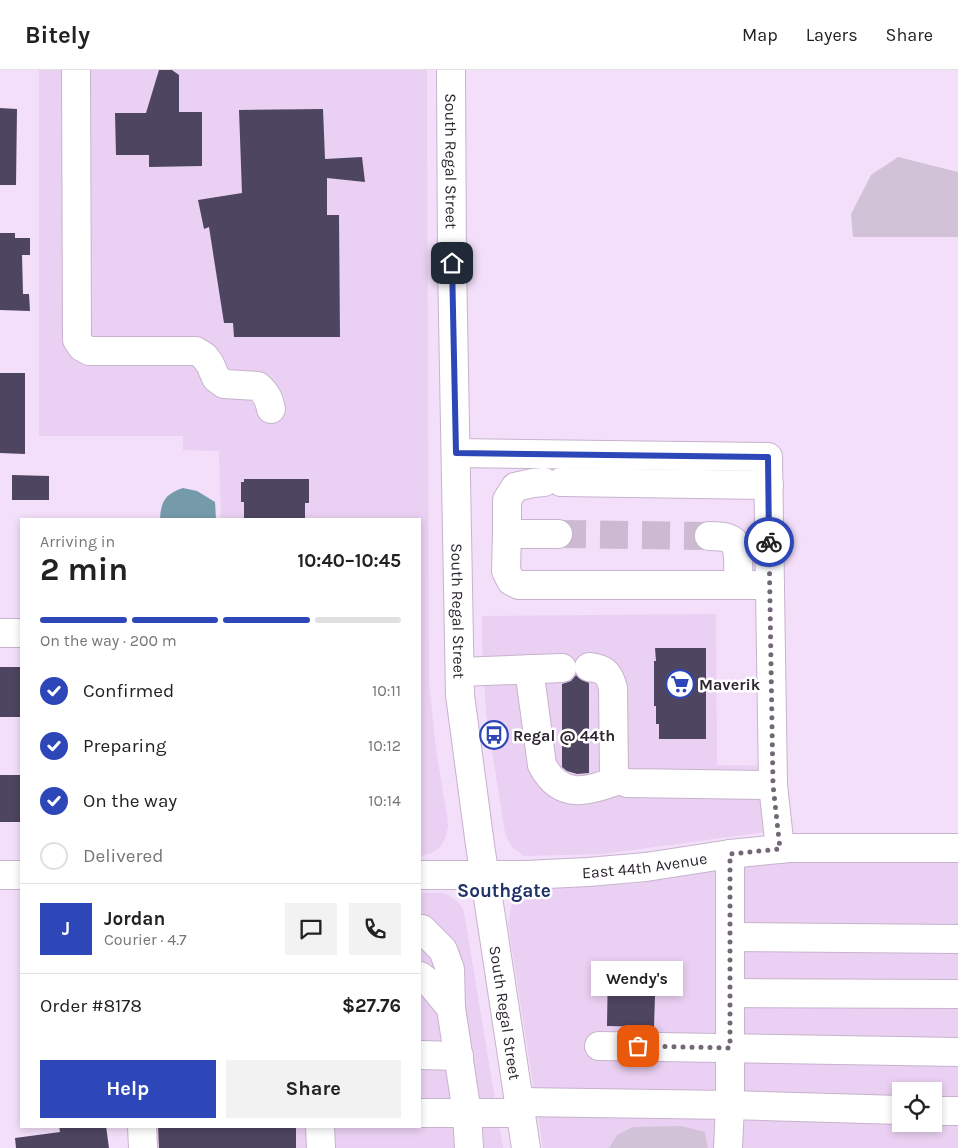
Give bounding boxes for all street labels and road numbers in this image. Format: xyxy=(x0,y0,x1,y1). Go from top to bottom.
street label: South Regal Street xyxy=(442,93,461,229)
street label: South Regal Street xyxy=(448,543,469,679)
street label: East 44th Avenue xyxy=(581,848,709,882)
street label: South Regal Street xyxy=(486,944,525,1081)

